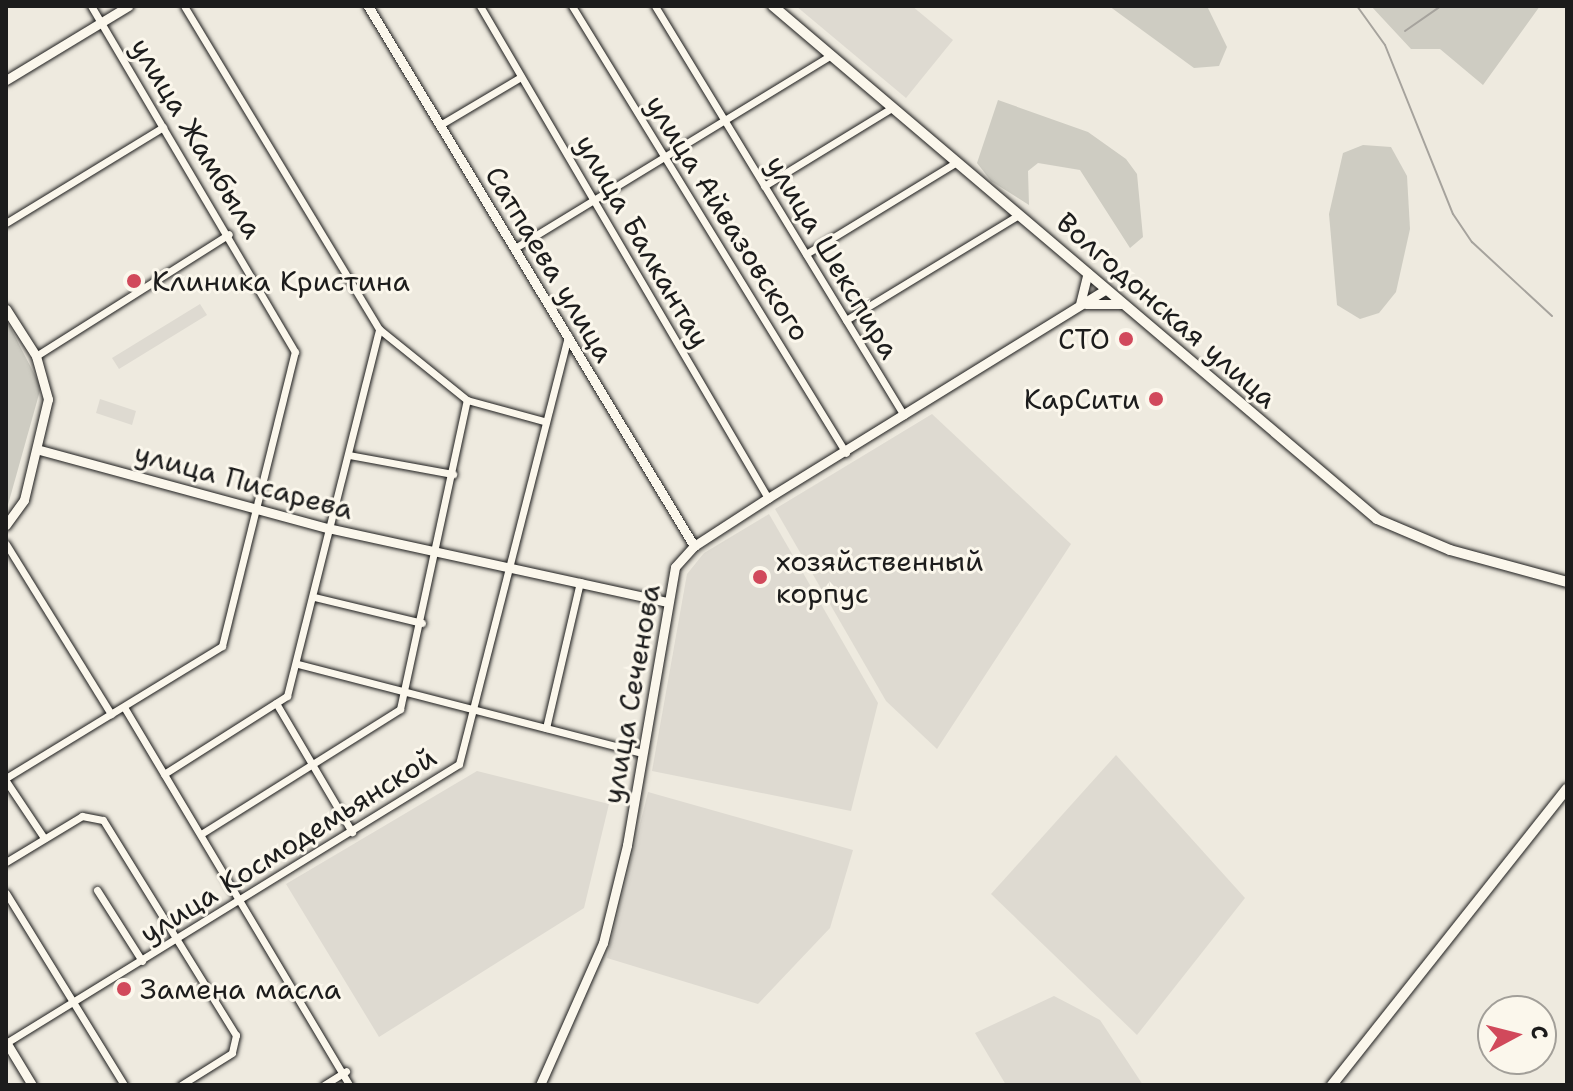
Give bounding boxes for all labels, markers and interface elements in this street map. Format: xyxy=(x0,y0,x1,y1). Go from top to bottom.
street label: улица Жамбыла xyxy=(124,32,270,244)
street label: улица Айвазовского xyxy=(639,89,817,347)
street label: улица Балкантау xyxy=(568,129,718,353)
street label: улица Шекспира xyxy=(759,149,907,365)
street label: Сатпаева улица xyxy=(478,160,622,368)
street label: Волгодонская улица xyxy=(1050,205,1284,415)
place label: Клиника Кристина xyxy=(152,264,410,298)
marker: Клиника Кристина xyxy=(123,270,145,292)
place label: СТО xyxy=(1058,322,1110,356)
marker: СТО xyxy=(1117,330,1135,348)
place label: КарСити xyxy=(1024,382,1140,416)
marker: КарСити xyxy=(1147,390,1165,408)
street label: улица Писарева xyxy=(131,436,357,526)
place label: хозяйственный корпус xyxy=(776,544,984,610)
marker: хозяйственный корпус xyxy=(751,568,769,586)
street label: улица Сеченова xyxy=(595,582,667,806)
street label: улица Космодемьянской xyxy=(134,740,442,950)
place label: Замена масла xyxy=(140,972,341,1006)
marker: Замена масла xyxy=(115,980,133,998)
north arrow xyxy=(1477,995,1557,1075)
text: С xyxy=(1524,1024,1555,1041)

